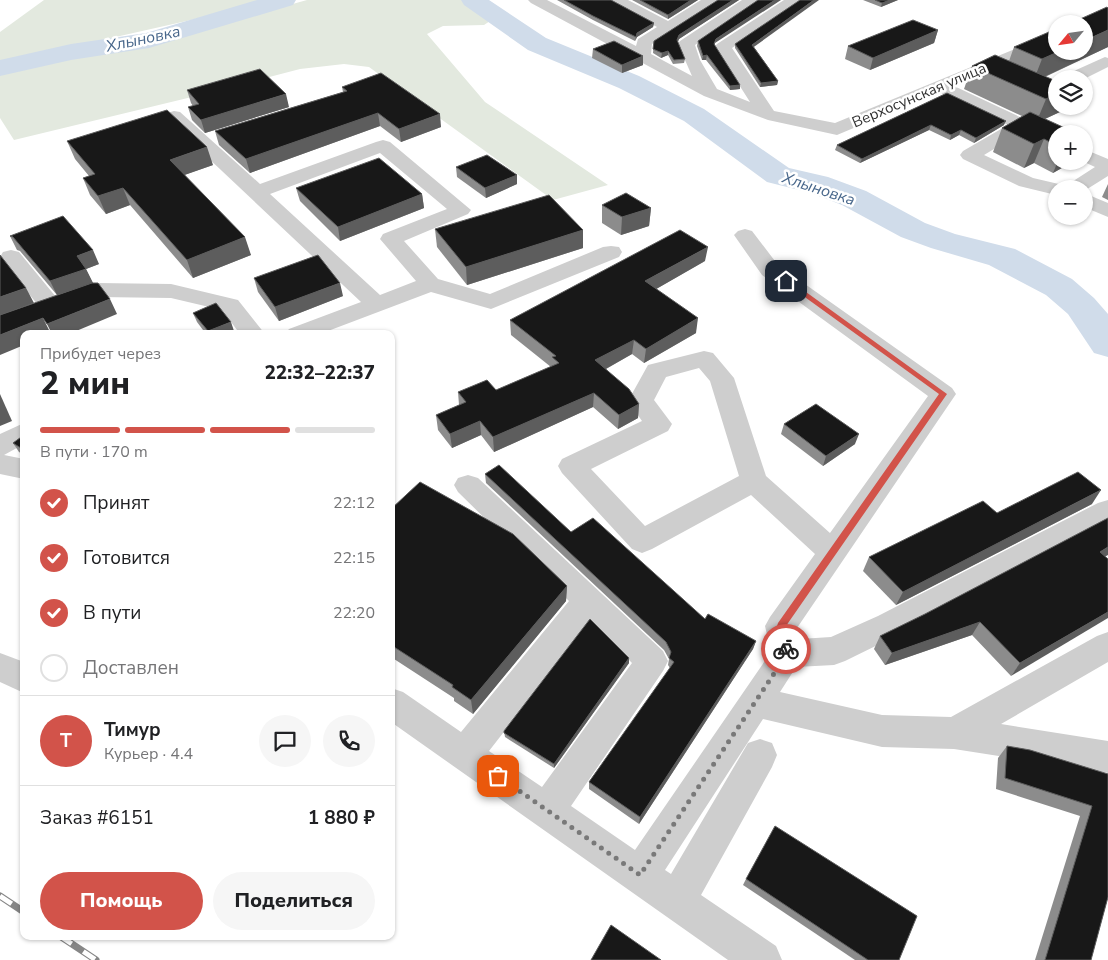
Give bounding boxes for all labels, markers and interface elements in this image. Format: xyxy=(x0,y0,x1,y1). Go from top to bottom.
north arrow xyxy=(1048,15,1092,60)
map controls xyxy=(1048,15,1093,225)
water label: Хлыновка xyxy=(103,20,182,58)
street label: Верхосунская улица xyxy=(849,58,989,132)
button: layers xyxy=(1048,70,1093,115)
button: + xyxy=(1048,125,1093,170)
water label: Хлыновка xyxy=(778,167,858,211)
button: − xyxy=(1048,180,1093,225)
pin xyxy=(765,260,807,302)
icon: home xyxy=(772,267,800,295)
text: Прибудет через xyxy=(40,343,161,365)
text: 22:32–22:37 xyxy=(264,360,375,386)
text: 2 мин xyxy=(40,362,130,405)
text: В пути · 170 m xyxy=(40,441,148,463)
icon: check xyxy=(40,489,68,517)
text: Принят xyxy=(83,490,150,516)
text: 22:12 xyxy=(333,492,375,514)
icon: check xyxy=(40,544,68,572)
text: Готовится xyxy=(83,545,170,571)
text: 22:15 xyxy=(333,547,375,569)
icon: check xyxy=(40,599,68,627)
text: В пути xyxy=(83,600,141,626)
text: 22:20 xyxy=(333,602,375,624)
courier xyxy=(761,624,811,674)
icon: bike xyxy=(772,635,800,663)
text: Доставлен xyxy=(83,655,179,681)
button: chat xyxy=(259,715,311,767)
button: phone xyxy=(323,715,375,767)
text: Тимур xyxy=(104,717,161,743)
text: Т xyxy=(60,728,72,754)
text: Курьер · 4.4 xyxy=(104,743,193,765)
pin xyxy=(477,755,519,797)
icon: bag xyxy=(484,762,512,790)
text: Заказ #6151 xyxy=(40,805,154,831)
text: 1 880 ₽ xyxy=(308,805,375,831)
button: Помощь xyxy=(40,872,203,930)
button: Поделиться xyxy=(213,872,375,930)

